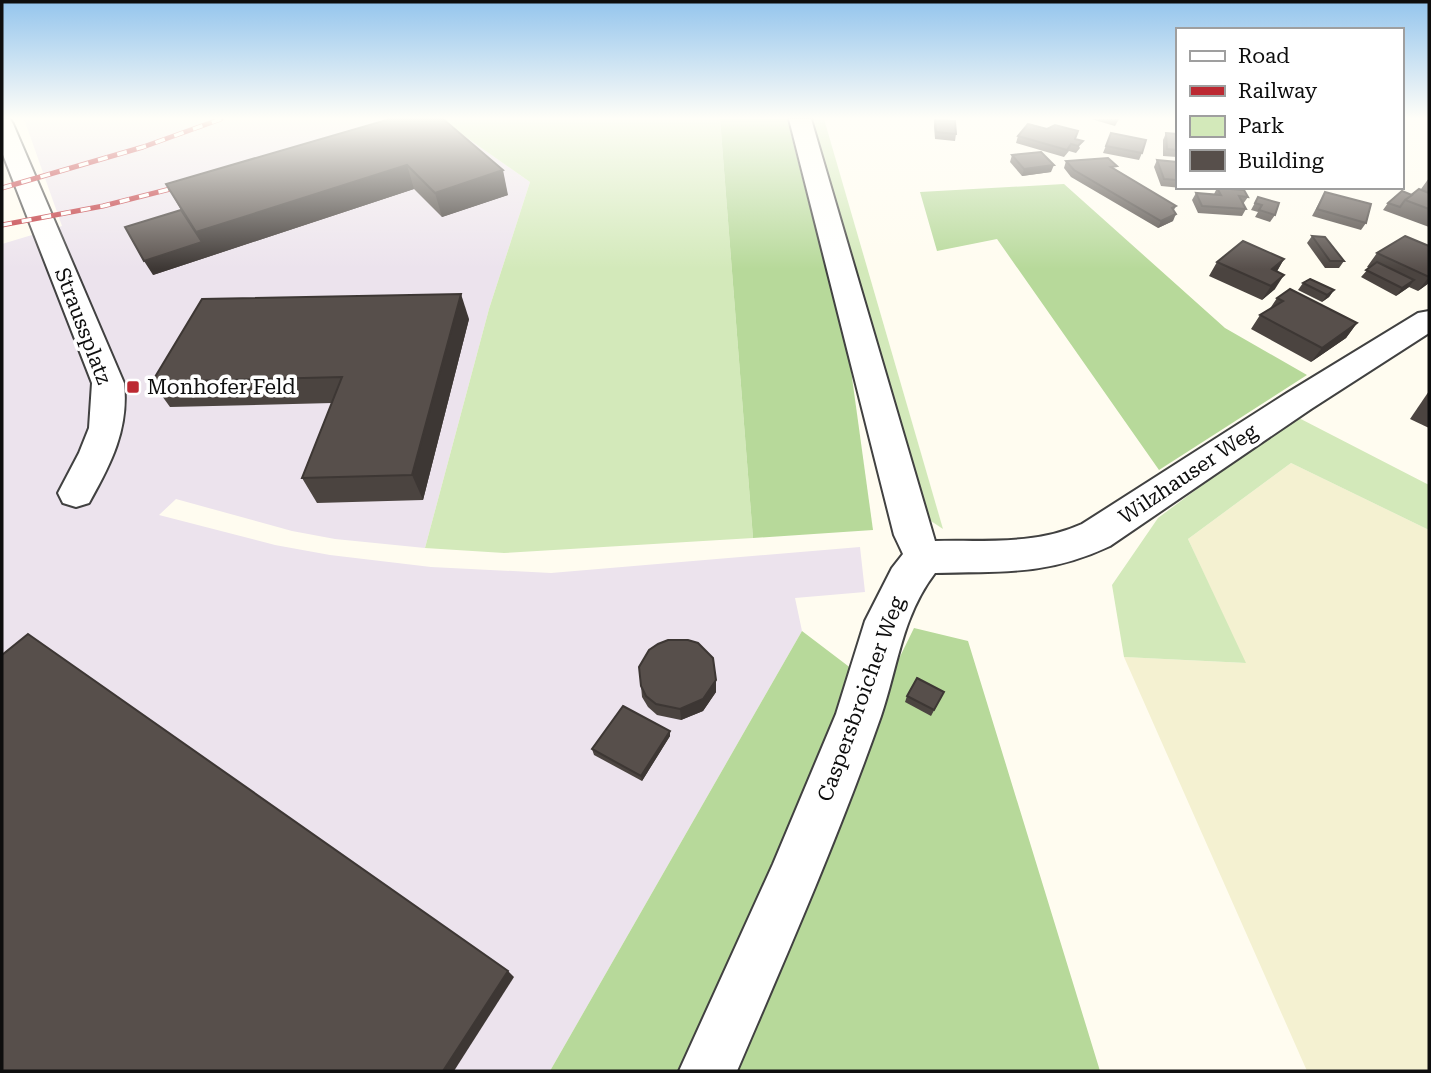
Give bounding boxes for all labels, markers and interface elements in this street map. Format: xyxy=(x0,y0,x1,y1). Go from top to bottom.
legend xyxy=(1176,28,1403,189)
text: Road xyxy=(1238,44,1290,68)
text: Railway xyxy=(1238,79,1318,103)
text: Park xyxy=(1238,114,1284,138)
text: Building xyxy=(1238,149,1324,173)
street label: Straussplatz xyxy=(50,264,116,388)
place label: Monhofer Feld xyxy=(147,375,296,399)
marker: Monhofer Feld xyxy=(125,379,141,395)
street label: Wilzhauser Weg xyxy=(1114,419,1262,529)
street label: Caspersbroicher Weg xyxy=(813,593,909,805)

